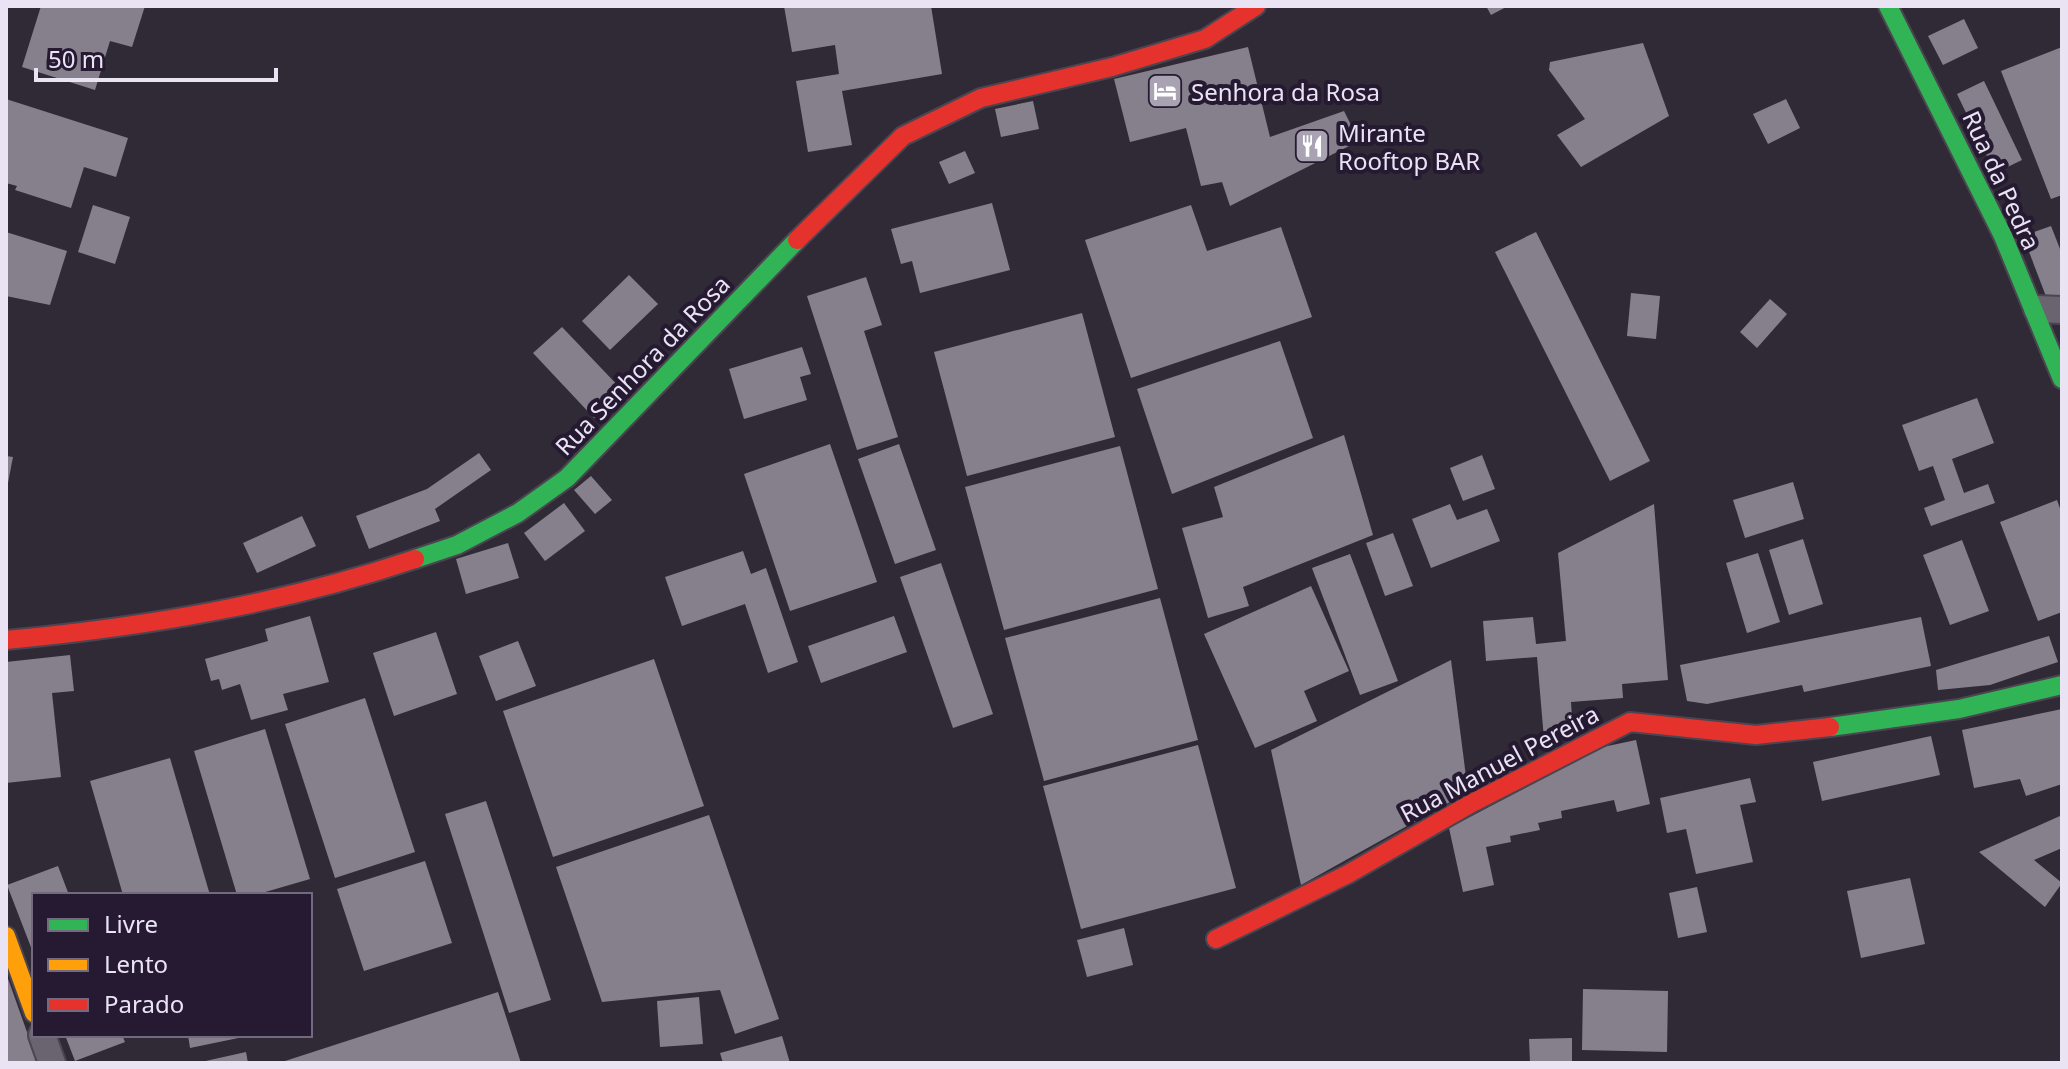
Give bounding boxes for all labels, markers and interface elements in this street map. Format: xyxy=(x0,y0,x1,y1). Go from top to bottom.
scale bar xyxy=(36,32,276,82)
text: 50 m xyxy=(48,42,104,75)
hotel icon: Senhora da Rosa xyxy=(1146,72,1184,110)
place label: Senhora da Rosa xyxy=(1191,75,1380,108)
street label: Rua da Pedra xyxy=(1955,105,2049,255)
place label: Mirante Rooftop BAR xyxy=(1338,116,1480,177)
restaurant icon: Mirante Rooftop BAR xyxy=(1293,127,1331,165)
street label: Rua Senhora da Rosa xyxy=(547,268,737,462)
street label: Rua Manuel Pereira xyxy=(1394,697,1604,829)
legend xyxy=(32,893,312,1037)
text: Livre xyxy=(104,907,158,940)
text: Lento xyxy=(104,947,168,980)
text: Parado xyxy=(104,987,184,1020)

